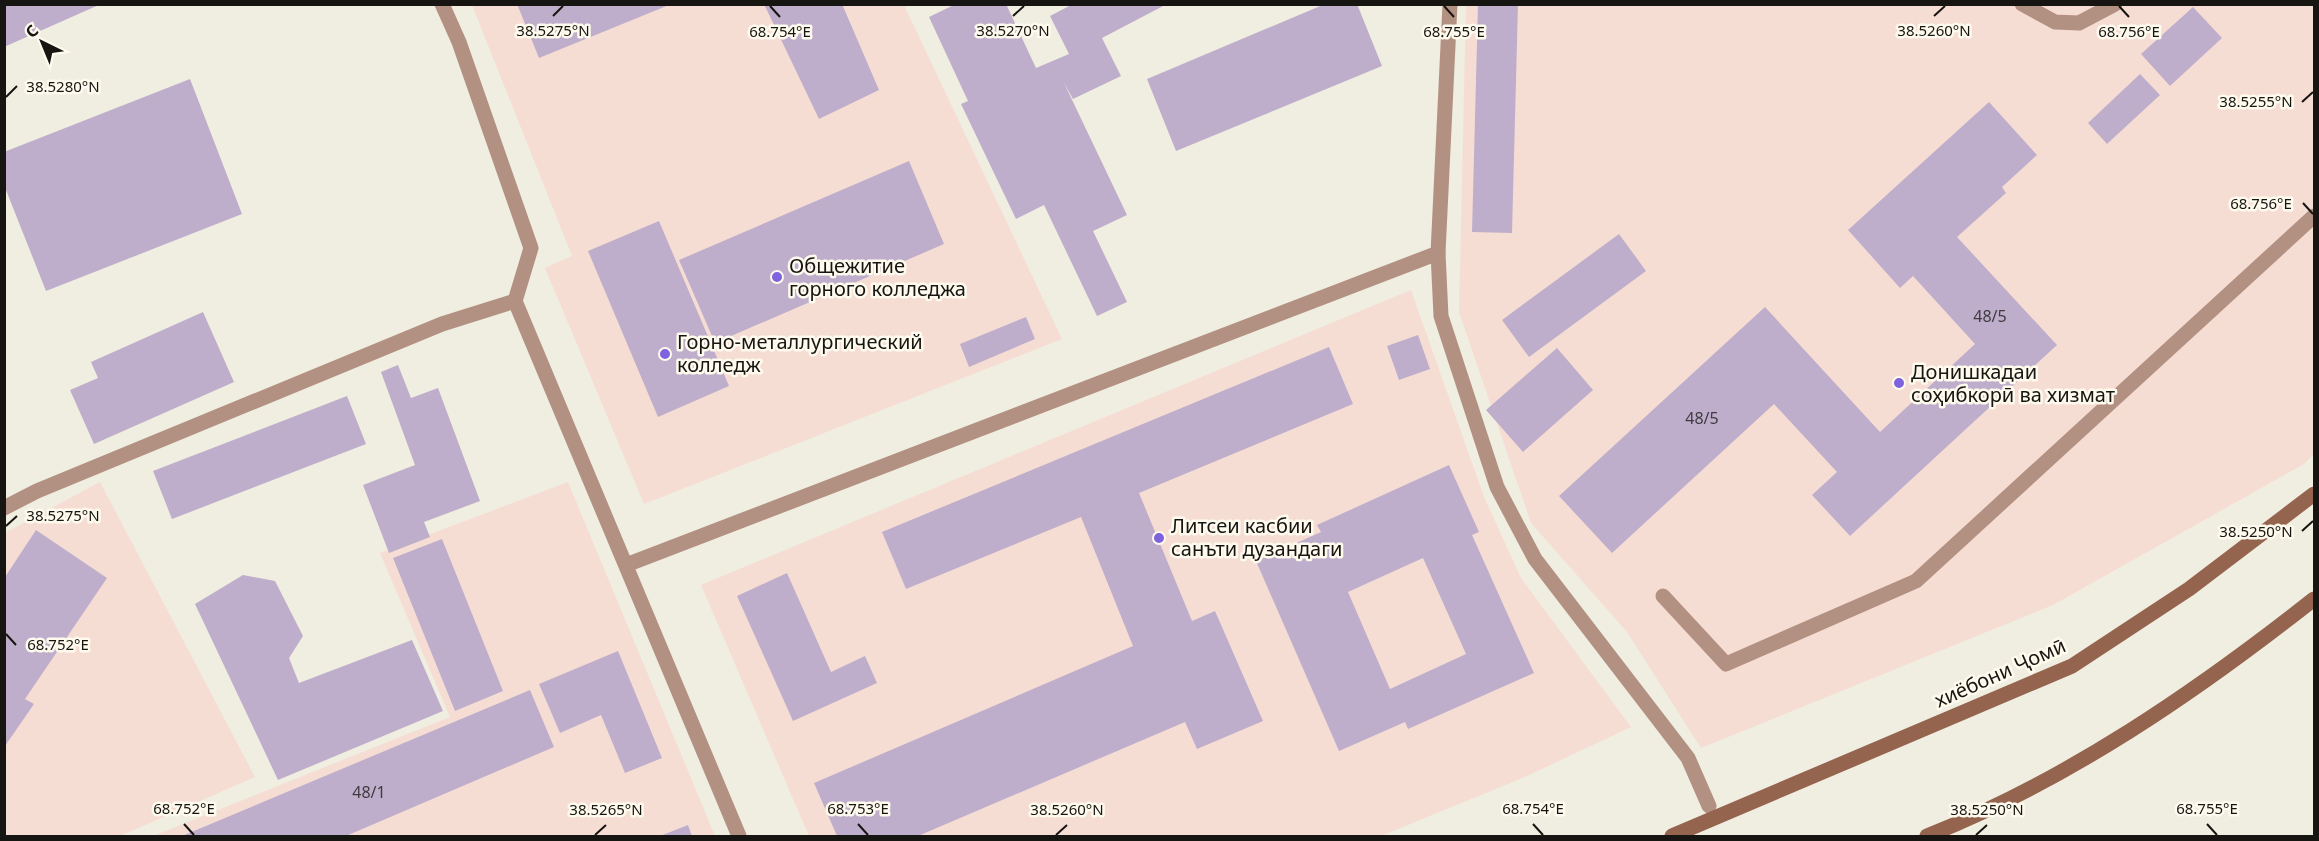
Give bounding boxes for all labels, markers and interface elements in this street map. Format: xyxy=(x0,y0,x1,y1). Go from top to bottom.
north arrow xyxy=(12,12,72,72)
text: С xyxy=(20,19,43,43)
text: 38.5275°N xyxy=(516,20,590,40)
text: 38.5270°N xyxy=(976,20,1050,40)
text: 38.5260°N xyxy=(1897,20,1971,40)
text: 68.754°E xyxy=(749,21,811,41)
text: 68.755°E xyxy=(1423,21,1485,41)
text: 68.756°E xyxy=(2098,21,2160,41)
text: 38.5280°N xyxy=(26,76,100,96)
text: 38.5255°N xyxy=(2219,91,2293,111)
text: 68.756°E xyxy=(2230,193,2292,213)
place label: Общежитие горного колледжа xyxy=(789,252,966,302)
marker: Общежитие горного колледжа xyxy=(770,270,784,284)
house number: 48/5 xyxy=(1973,305,2007,327)
place label: Горно-металлургический колледж xyxy=(677,328,923,378)
marker: Горно-металлургический колледж xyxy=(658,347,672,361)
place label: Донишкадаи соҳибкорӣ ва хизмат xyxy=(1911,358,2115,408)
marker: Донишкадаи соҳибкорӣ ва хизмат xyxy=(1892,376,1906,390)
house number: 48/5 xyxy=(1685,407,1719,429)
text: 38.5275°N xyxy=(26,505,100,525)
place label: Литсеи касбии санъти дузандаги xyxy=(1171,512,1342,562)
text: 38.5250°N xyxy=(2219,521,2293,541)
marker: Литсеи касбии санъти дузандаги xyxy=(1152,531,1166,545)
street label: хиёбони Ҷомӣ xyxy=(1930,632,2070,714)
text: 68.752°E xyxy=(27,634,89,654)
house number: 48/1 xyxy=(352,781,386,803)
text: 68.752°E xyxy=(153,798,215,818)
text: 68.753°E xyxy=(827,798,889,818)
text: 68.754°E xyxy=(1502,798,1564,818)
text: 68.755°E xyxy=(2176,798,2238,818)
text: 38.5265°N xyxy=(569,799,643,819)
text: 38.5260°N xyxy=(1030,799,1104,819)
text: 38.5250°N xyxy=(1950,799,2024,819)

